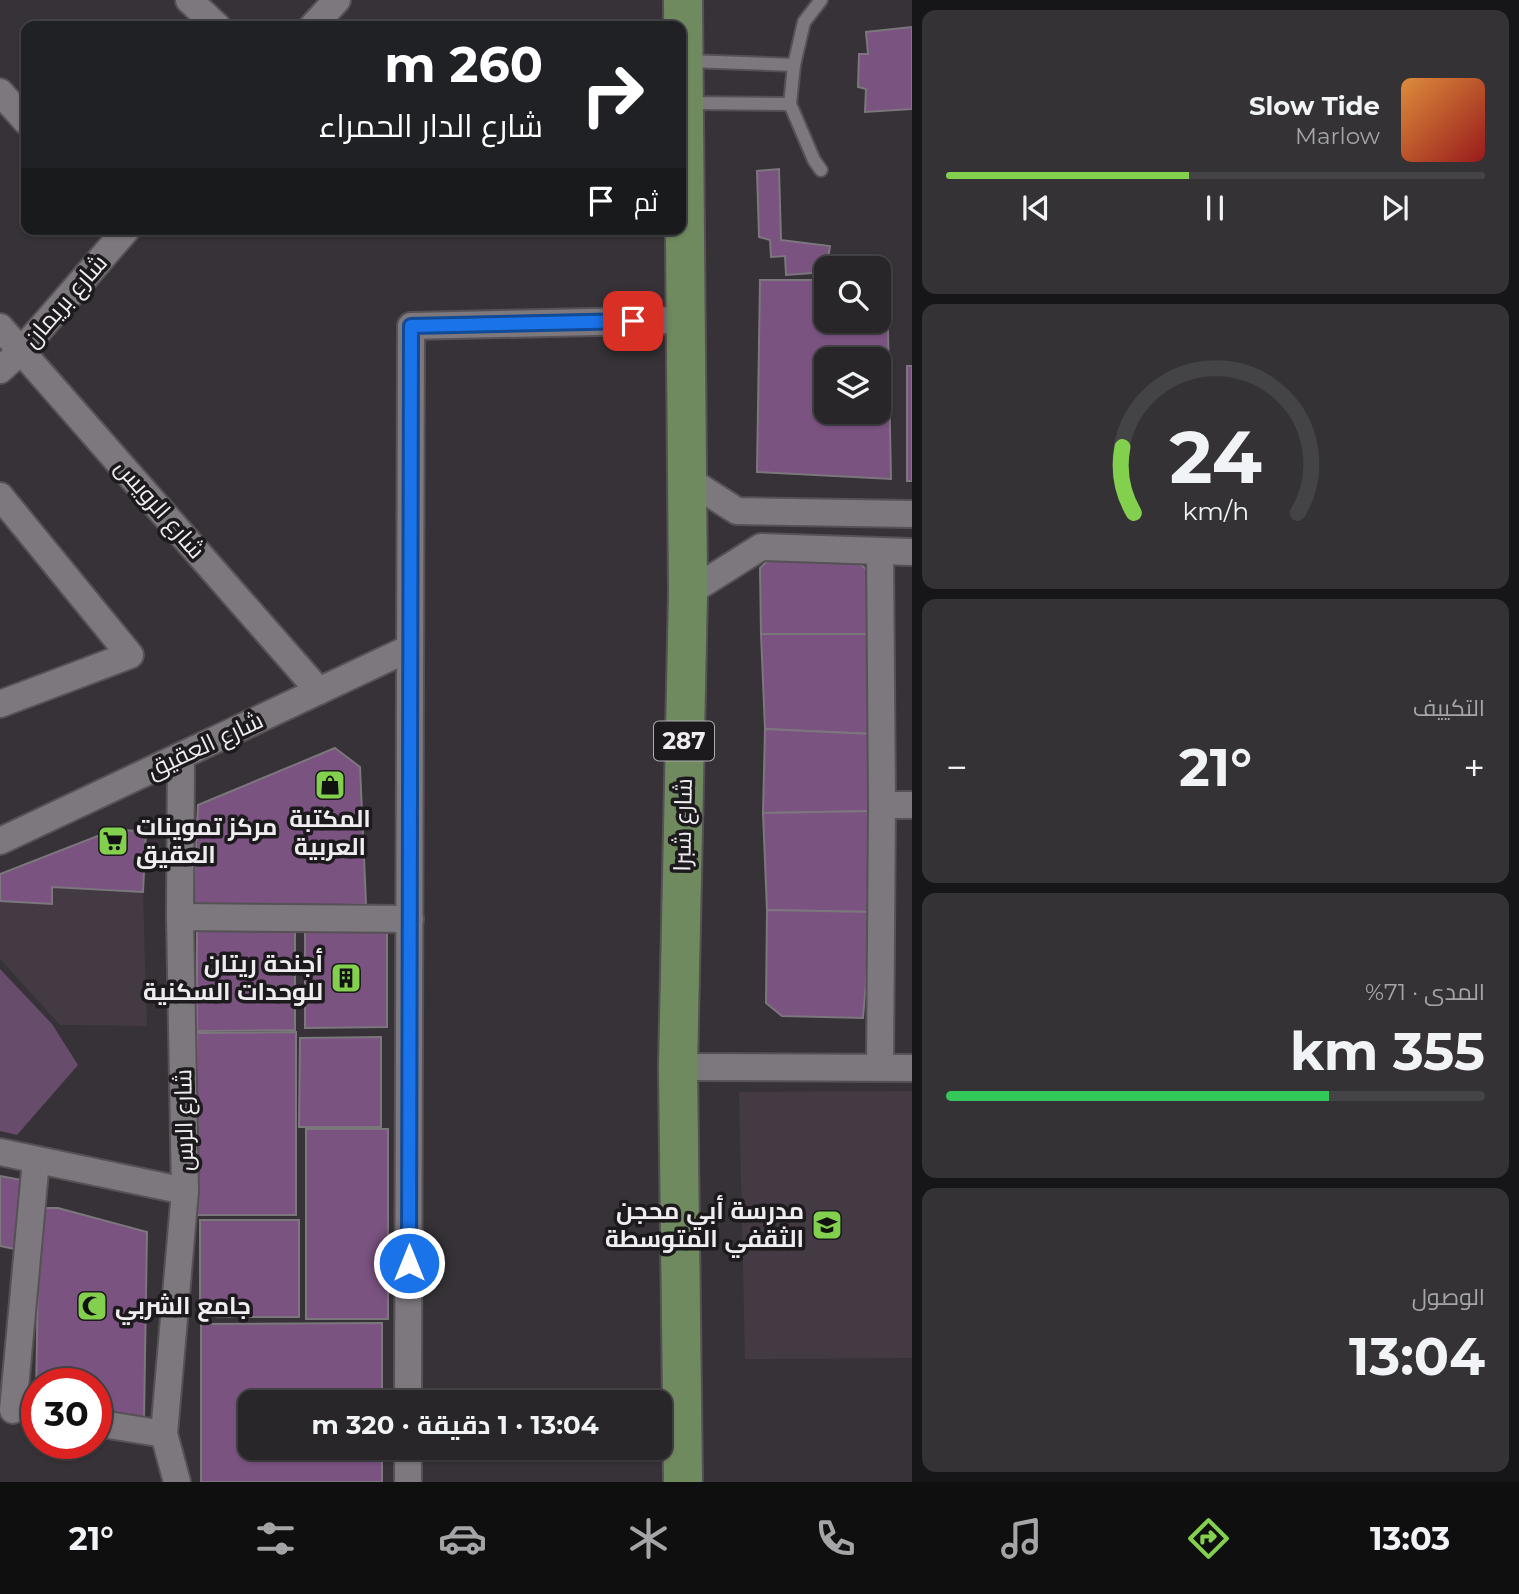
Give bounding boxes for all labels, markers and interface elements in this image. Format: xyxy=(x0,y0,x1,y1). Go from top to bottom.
text: 260 m xyxy=(384,35,543,94)
icon: right xyxy=(567,49,658,140)
text: Slow Tide xyxy=(1249,90,1380,122)
text: شارع الدار الحمراء xyxy=(319,106,543,145)
text: Marlow xyxy=(1295,122,1380,150)
icon: arrive xyxy=(582,182,620,220)
text: ثم xyxy=(634,186,658,218)
icon: previous xyxy=(1017,189,1055,227)
icon: pause xyxy=(1196,189,1234,227)
icon: next xyxy=(1376,189,1414,227)
street label: شارع بريمان xyxy=(16,248,114,355)
map controls xyxy=(814,256,891,424)
button: search xyxy=(814,256,891,333)
pin xyxy=(603,291,663,351)
icon: arrive xyxy=(614,302,652,340)
button: layers xyxy=(814,347,891,424)
text: 24 xyxy=(1169,413,1262,501)
street label: شارع الرويس xyxy=(108,453,211,566)
text: km/h xyxy=(1182,495,1249,525)
text: التكييف xyxy=(1413,694,1485,722)
street label: شارع العقيق xyxy=(142,705,268,786)
road number: 287 xyxy=(654,722,714,761)
text: 21° xyxy=(1179,736,1252,799)
text: − xyxy=(946,744,968,791)
text: + xyxy=(1463,744,1485,791)
shop icon: المكتبة العربية xyxy=(313,768,347,802)
street label: شارع شبرا xyxy=(667,778,700,872)
place label: المكتبة العربية xyxy=(289,804,371,861)
place label: مركز تموينات العقيق xyxy=(136,812,277,869)
supermarket icon: مركز تموينات العقيق xyxy=(96,824,130,858)
place label: أجنحة ريتان للوحدات السكنية xyxy=(143,948,323,1006)
building icon: أجنحة ريتان للوحدات السكنية xyxy=(329,961,363,995)
text: المدى · 71% xyxy=(1365,978,1485,1006)
text: 355 km xyxy=(1290,1020,1485,1083)
street label: شارع الرس xyxy=(168,1069,201,1171)
place label: مدرسة أبي محجن الثقفي المتوسطة xyxy=(605,1195,804,1258)
school or university icon: مدرسة أبي محجن الثقفي المتوسطة xyxy=(810,1208,844,1242)
position arrow xyxy=(372,1226,446,1300)
text: الوصول xyxy=(1412,1283,1485,1311)
mosque icon: جامع الشربي xyxy=(75,1289,109,1323)
place label: جامع الشربي xyxy=(115,1291,251,1325)
text: 13:04 xyxy=(1349,1325,1485,1388)
speed limit sign: 30 xyxy=(21,1368,112,1459)
text: 13:04 · 1 دقيقة · 320 m xyxy=(311,1409,599,1441)
icon: filters xyxy=(251,1514,300,1563)
icon: car xyxy=(438,1514,487,1563)
icon: climate xyxy=(624,1514,673,1563)
icon: phone xyxy=(811,1514,860,1563)
icon: music xyxy=(997,1514,1046,1563)
icon: directions xyxy=(1184,1514,1233,1563)
text: 21° xyxy=(69,1519,114,1558)
text: 13:03 xyxy=(1370,1519,1450,1558)

